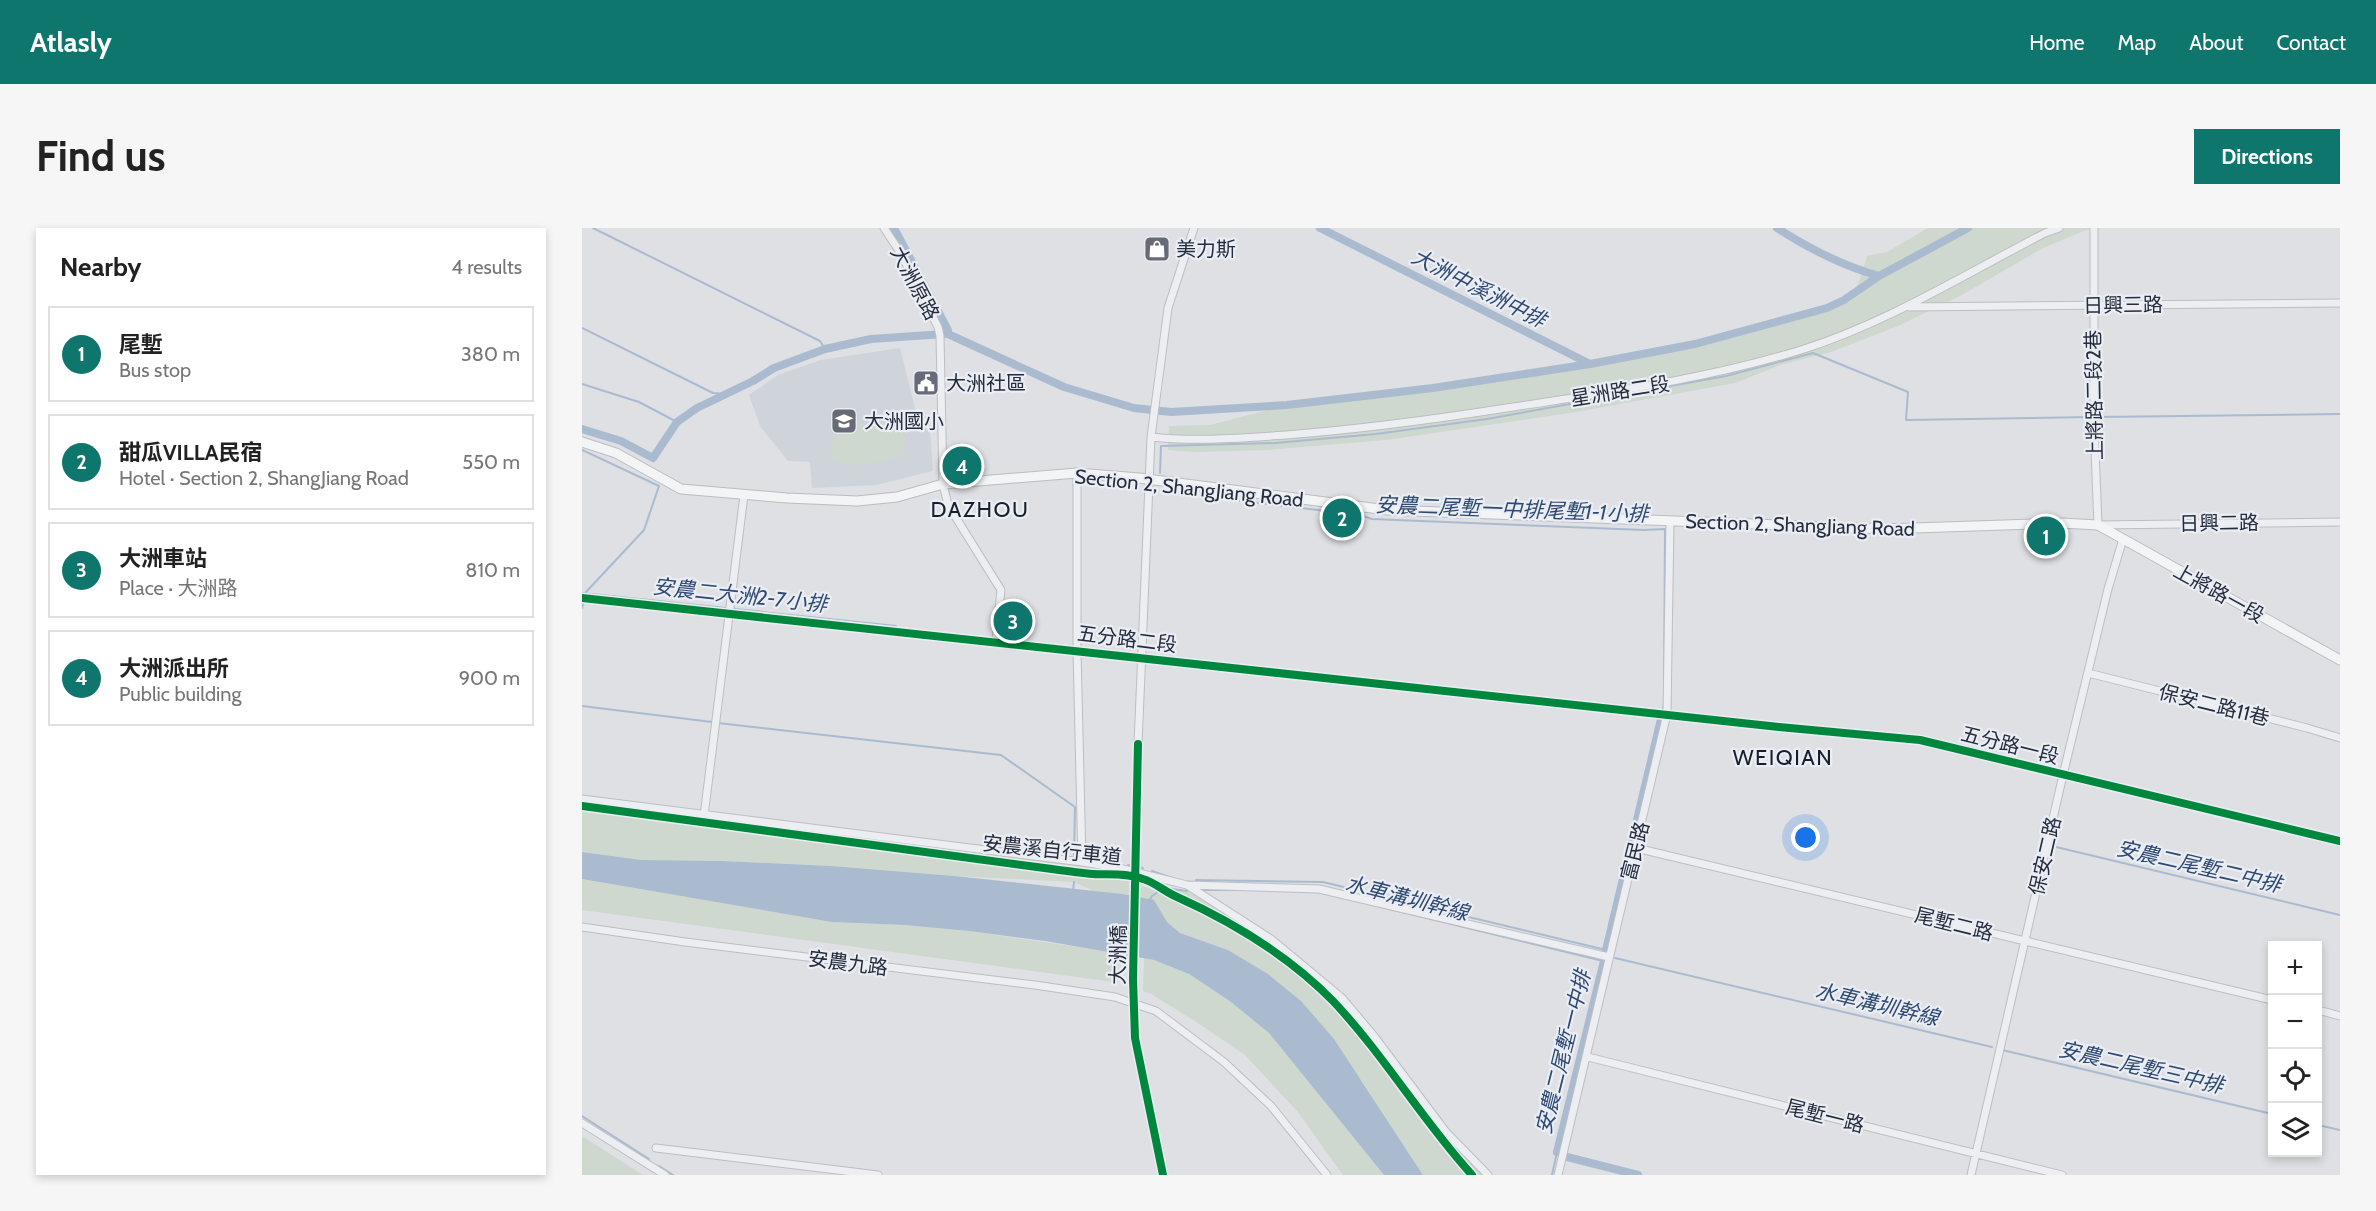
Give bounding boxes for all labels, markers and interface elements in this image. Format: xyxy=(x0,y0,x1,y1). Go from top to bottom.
text: Atlasly xyxy=(30,25,112,59)
text: Home xyxy=(2029,30,2085,55)
text: Map xyxy=(2118,30,2156,55)
text: About xyxy=(2189,30,2243,55)
text: Contact xyxy=(2276,30,2346,55)
button: Directions xyxy=(2194,129,2340,184)
text: Find us xyxy=(36,130,165,182)
shop icon: 美力斯 xyxy=(1142,234,1172,264)
place label: 美力斯 xyxy=(1176,237,1236,261)
street label: 大洲原路 xyxy=(886,242,944,324)
water label: 大洲中溪洲中排 xyxy=(1408,243,1553,334)
text: Nearby xyxy=(60,251,141,283)
text: 4 results xyxy=(451,255,522,279)
street label: 日興三路 xyxy=(2083,292,2163,318)
street label: 上將路二段2巷 xyxy=(2081,330,2107,460)
text: 尾塹 xyxy=(119,331,163,358)
text: 1 xyxy=(78,342,85,366)
text: 380 m xyxy=(461,342,520,366)
text: Bus stop xyxy=(119,358,191,382)
public building icon: 大洲社區 xyxy=(911,368,941,398)
place label: 大洲社區 xyxy=(946,371,1026,395)
street label: 星洲路二段 xyxy=(1569,371,1671,411)
school or university icon: 大洲國小 xyxy=(829,406,859,436)
place label: 大洲國小 xyxy=(864,409,944,433)
text: 甜瓜VILLA民宿 xyxy=(119,439,263,466)
pin: 4 xyxy=(942,444,982,488)
text: 2 xyxy=(76,450,87,474)
text: 550 m xyxy=(462,450,520,474)
street label: Section 2, ShangJiang Road xyxy=(1073,464,1305,512)
text: Hotel · Section 2, ShangJiang Road xyxy=(119,466,409,490)
water label: 安農二尾塹一中排尾塹1-1小排 xyxy=(1375,492,1652,526)
district label: DAZHOU xyxy=(931,496,1029,523)
pin: 2 xyxy=(1322,496,1362,540)
street label: Section 2, ShangJiang Road xyxy=(1685,509,1915,541)
street label: 日興二路 xyxy=(2179,510,2259,536)
pin: 1 xyxy=(2026,514,2066,558)
text: 大洲車站 xyxy=(119,545,207,572)
text: 3 xyxy=(76,558,87,582)
text: 810 m xyxy=(465,558,520,582)
street label: 上將路一段 xyxy=(2169,558,2269,628)
water label: 安農二大洲2-7小排 xyxy=(651,573,832,617)
text: Place · 大洲路 xyxy=(119,576,238,600)
pin: 3 xyxy=(994,598,1032,644)
street label: 五分路二段 xyxy=(1076,621,1178,657)
text: 大洲派出所 xyxy=(119,655,229,682)
text: 4 xyxy=(75,666,88,690)
text: 900 m xyxy=(459,666,520,690)
street label: 保安二路11巷 xyxy=(2156,680,2272,730)
text: Public building xyxy=(119,682,241,706)
street label: 五分路一段 xyxy=(1959,721,2061,769)
district label: WEIQIAN xyxy=(1733,744,1833,771)
street label: 保安二路 xyxy=(2024,814,2066,898)
street label: 富民路 xyxy=(1616,819,1654,883)
your location xyxy=(1791,823,1820,852)
street label: 安農溪自行車道 xyxy=(981,831,1123,869)
water label: 安農二尾塹二中排 xyxy=(2114,835,2287,898)
water label: 水車溝圳幹線 xyxy=(1343,871,1473,926)
street label: 尾塹二路 xyxy=(1912,903,1996,945)
street label: 大洲橋 xyxy=(1105,925,1131,985)
map controls xyxy=(2268,941,2322,1157)
button: + xyxy=(2268,941,2322,995)
street label: 安農九路 xyxy=(807,946,889,980)
water label: 安農二尾塹一中排 xyxy=(1531,965,1596,1137)
water label: 水車溝圳幹線 xyxy=(1813,978,1943,1031)
button: − xyxy=(2268,995,2322,1049)
water label: 安農二尾塹三中排 xyxy=(2056,1036,2229,1099)
button: locate xyxy=(2268,1049,2322,1103)
street label: 尾塹一路 xyxy=(1783,1095,1867,1137)
button: layers xyxy=(2268,1103,2322,1157)

